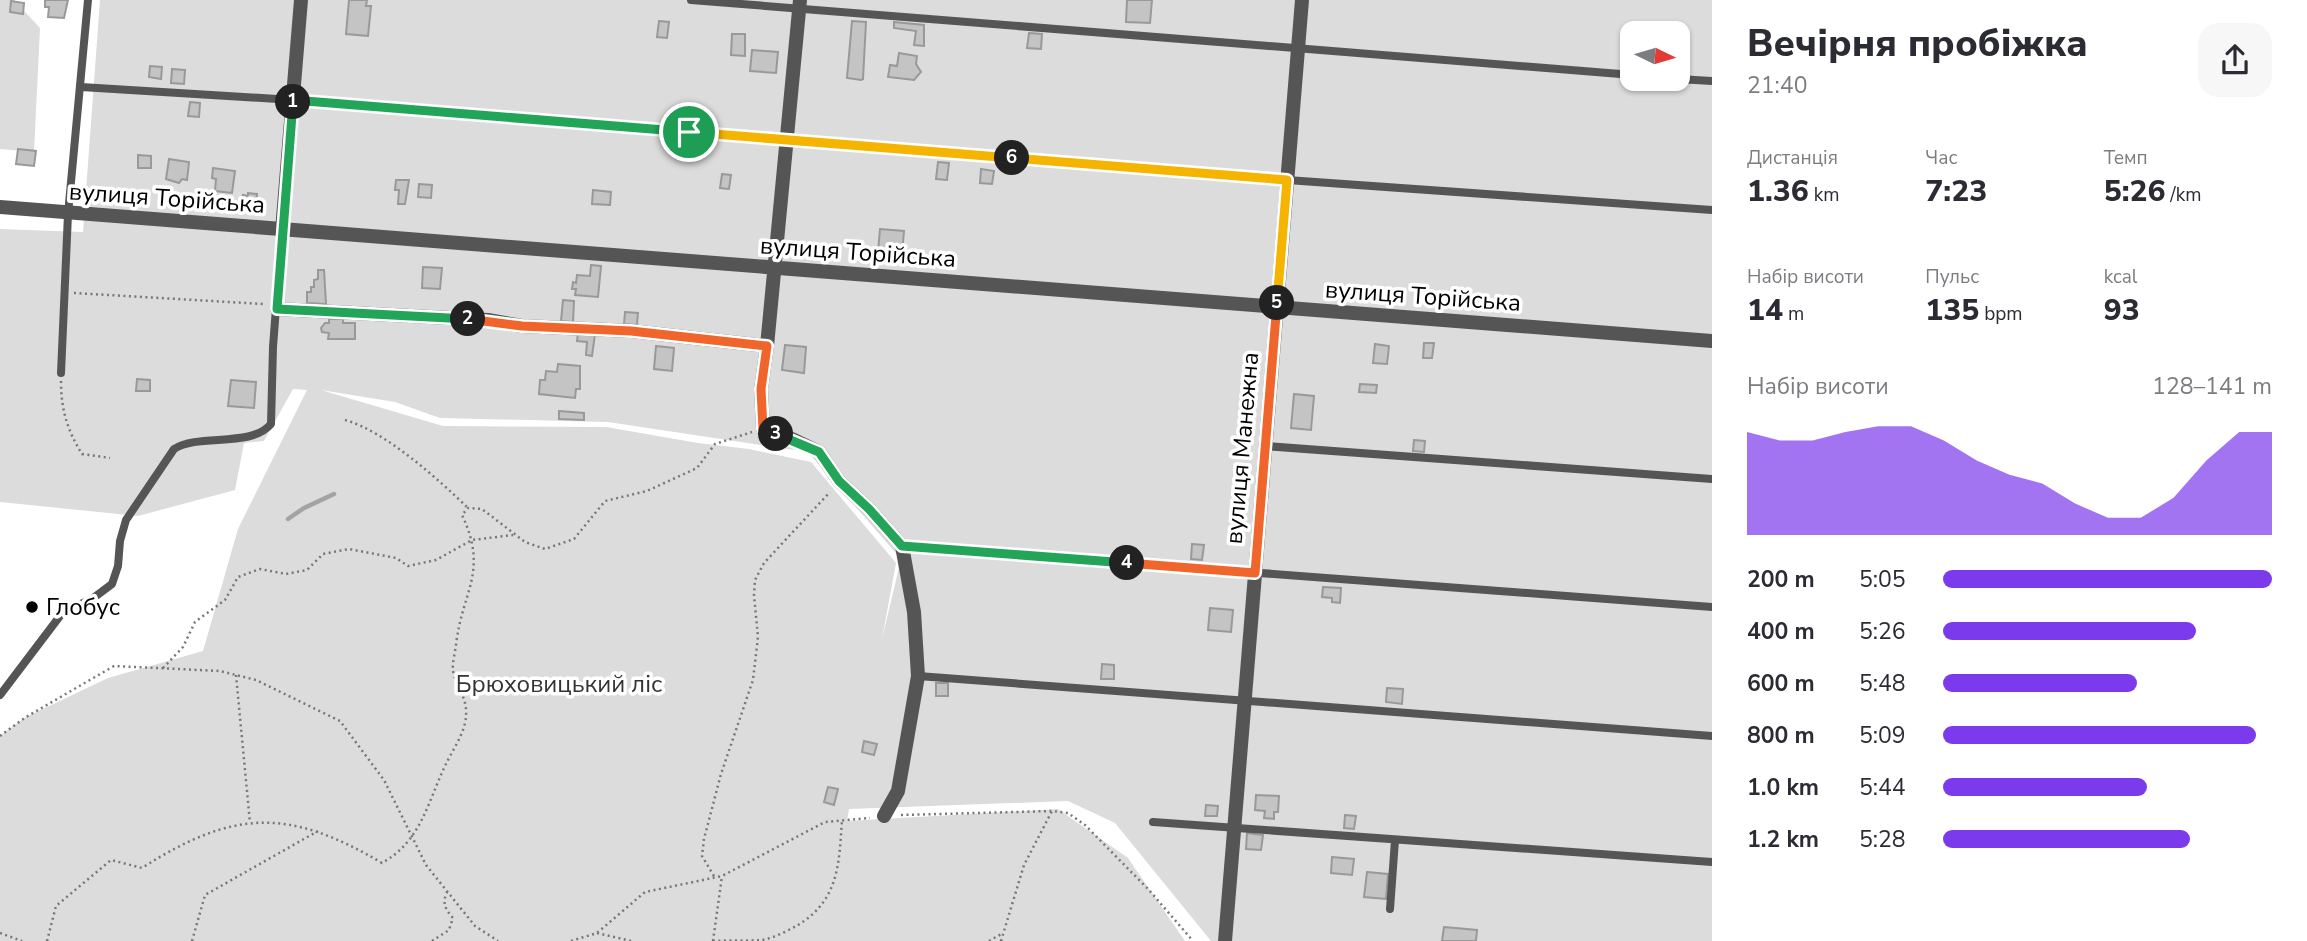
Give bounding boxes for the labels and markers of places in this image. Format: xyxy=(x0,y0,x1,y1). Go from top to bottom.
pin: 1 xyxy=(276,84,310,119)
pin xyxy=(659,102,719,162)
pin: 6 xyxy=(995,140,1030,176)
pin: 5 xyxy=(1260,286,1294,320)
pin: 2 xyxy=(450,302,486,336)
pin: 3 xyxy=(758,416,794,452)
pin: 4 xyxy=(1110,546,1144,580)
place label: Глобус xyxy=(46,591,120,623)
marker: Глобус xyxy=(24,599,40,615)

